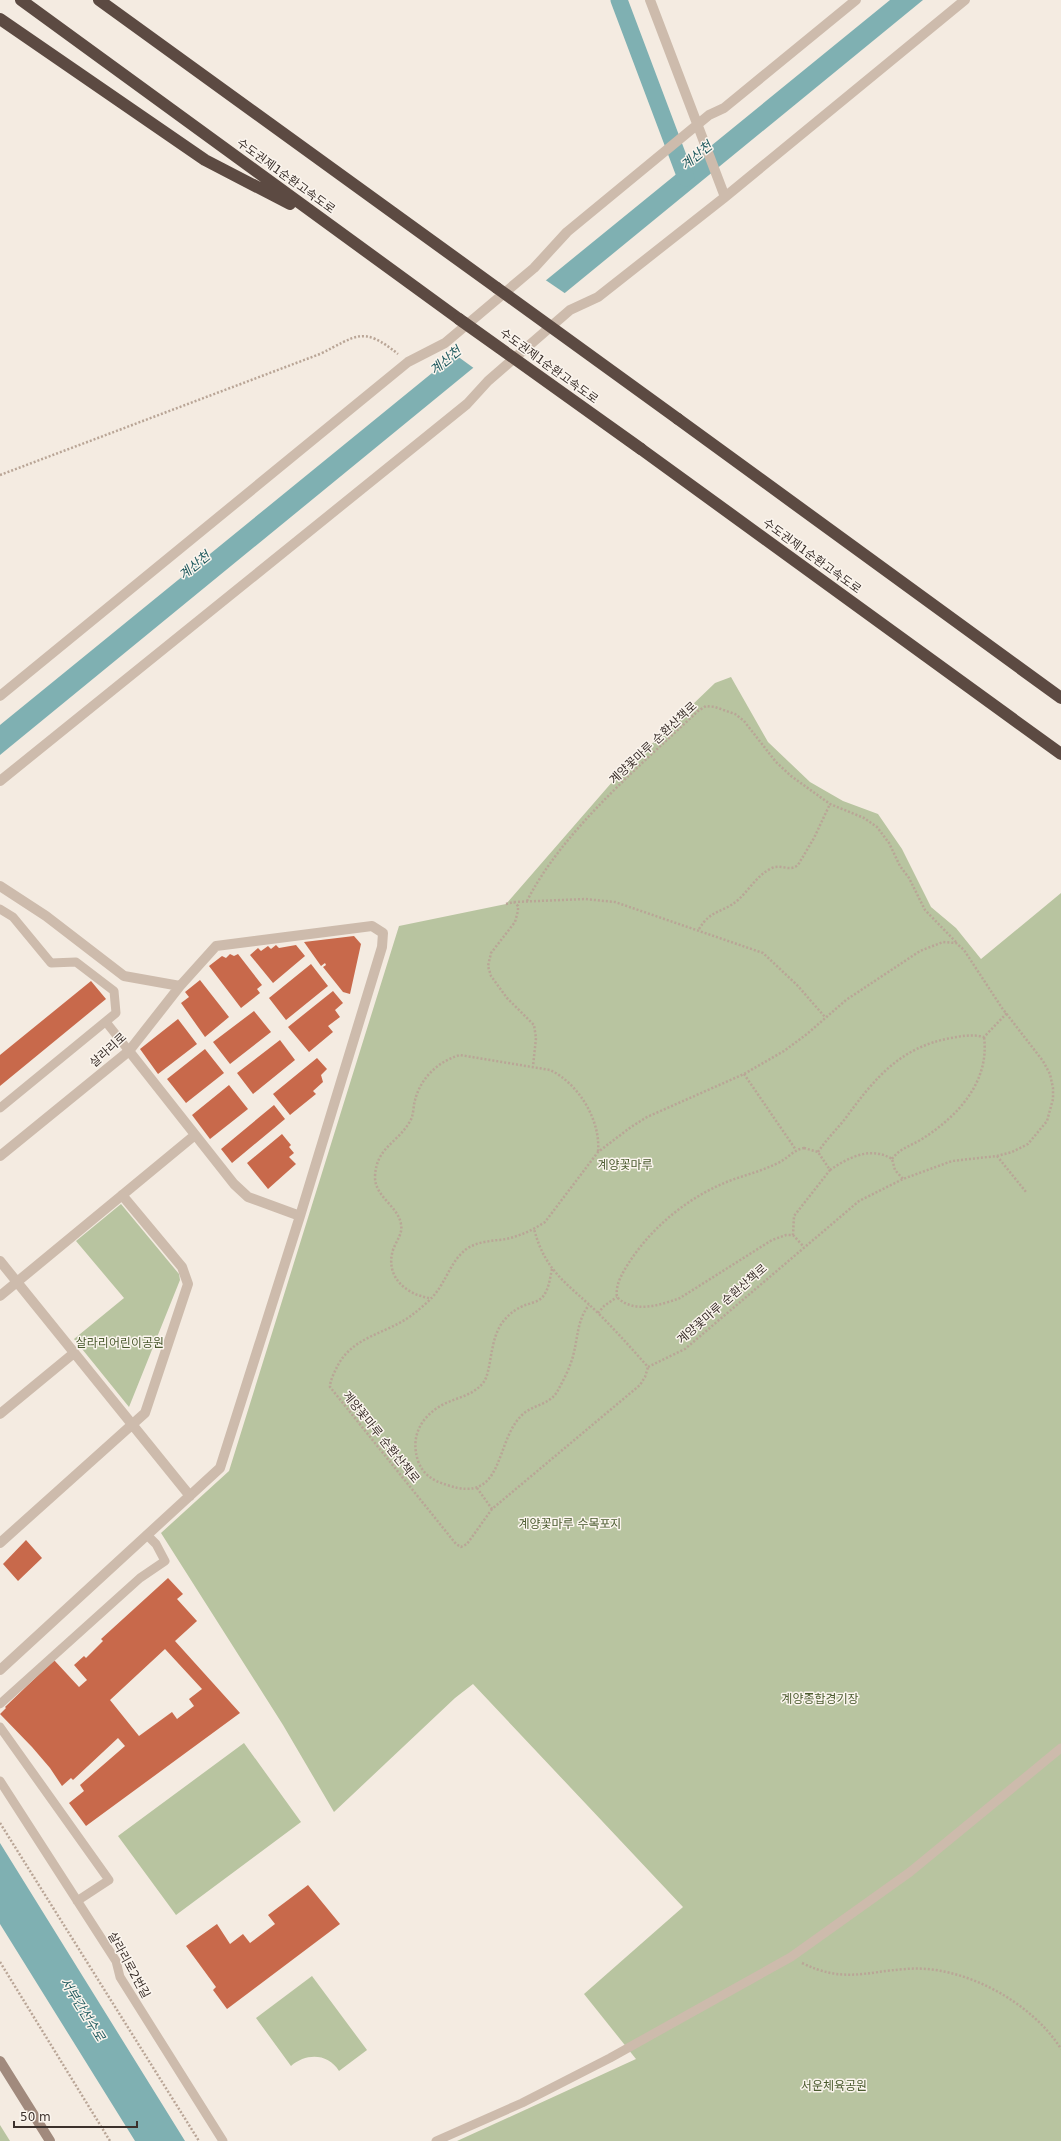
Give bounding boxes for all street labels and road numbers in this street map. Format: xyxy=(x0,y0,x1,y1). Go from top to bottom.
street label: 수도권제1순환고속도로 xyxy=(234,136,338,216)
street label: 수도권제1순환고속도로 xyxy=(497,326,601,406)
street label: 수도권제1순환고속도로 xyxy=(760,516,864,596)
street label: 계양꽃마루 순환산책로 xyxy=(606,699,700,787)
street label: 살라리로 xyxy=(87,1030,129,1070)
street label: 계양꽃마루 순환산책로 xyxy=(674,1261,770,1347)
street label: 계양꽃마루 순환산책로 xyxy=(340,1388,422,1486)
street label: 살라리로2번길 xyxy=(105,1929,153,2001)

